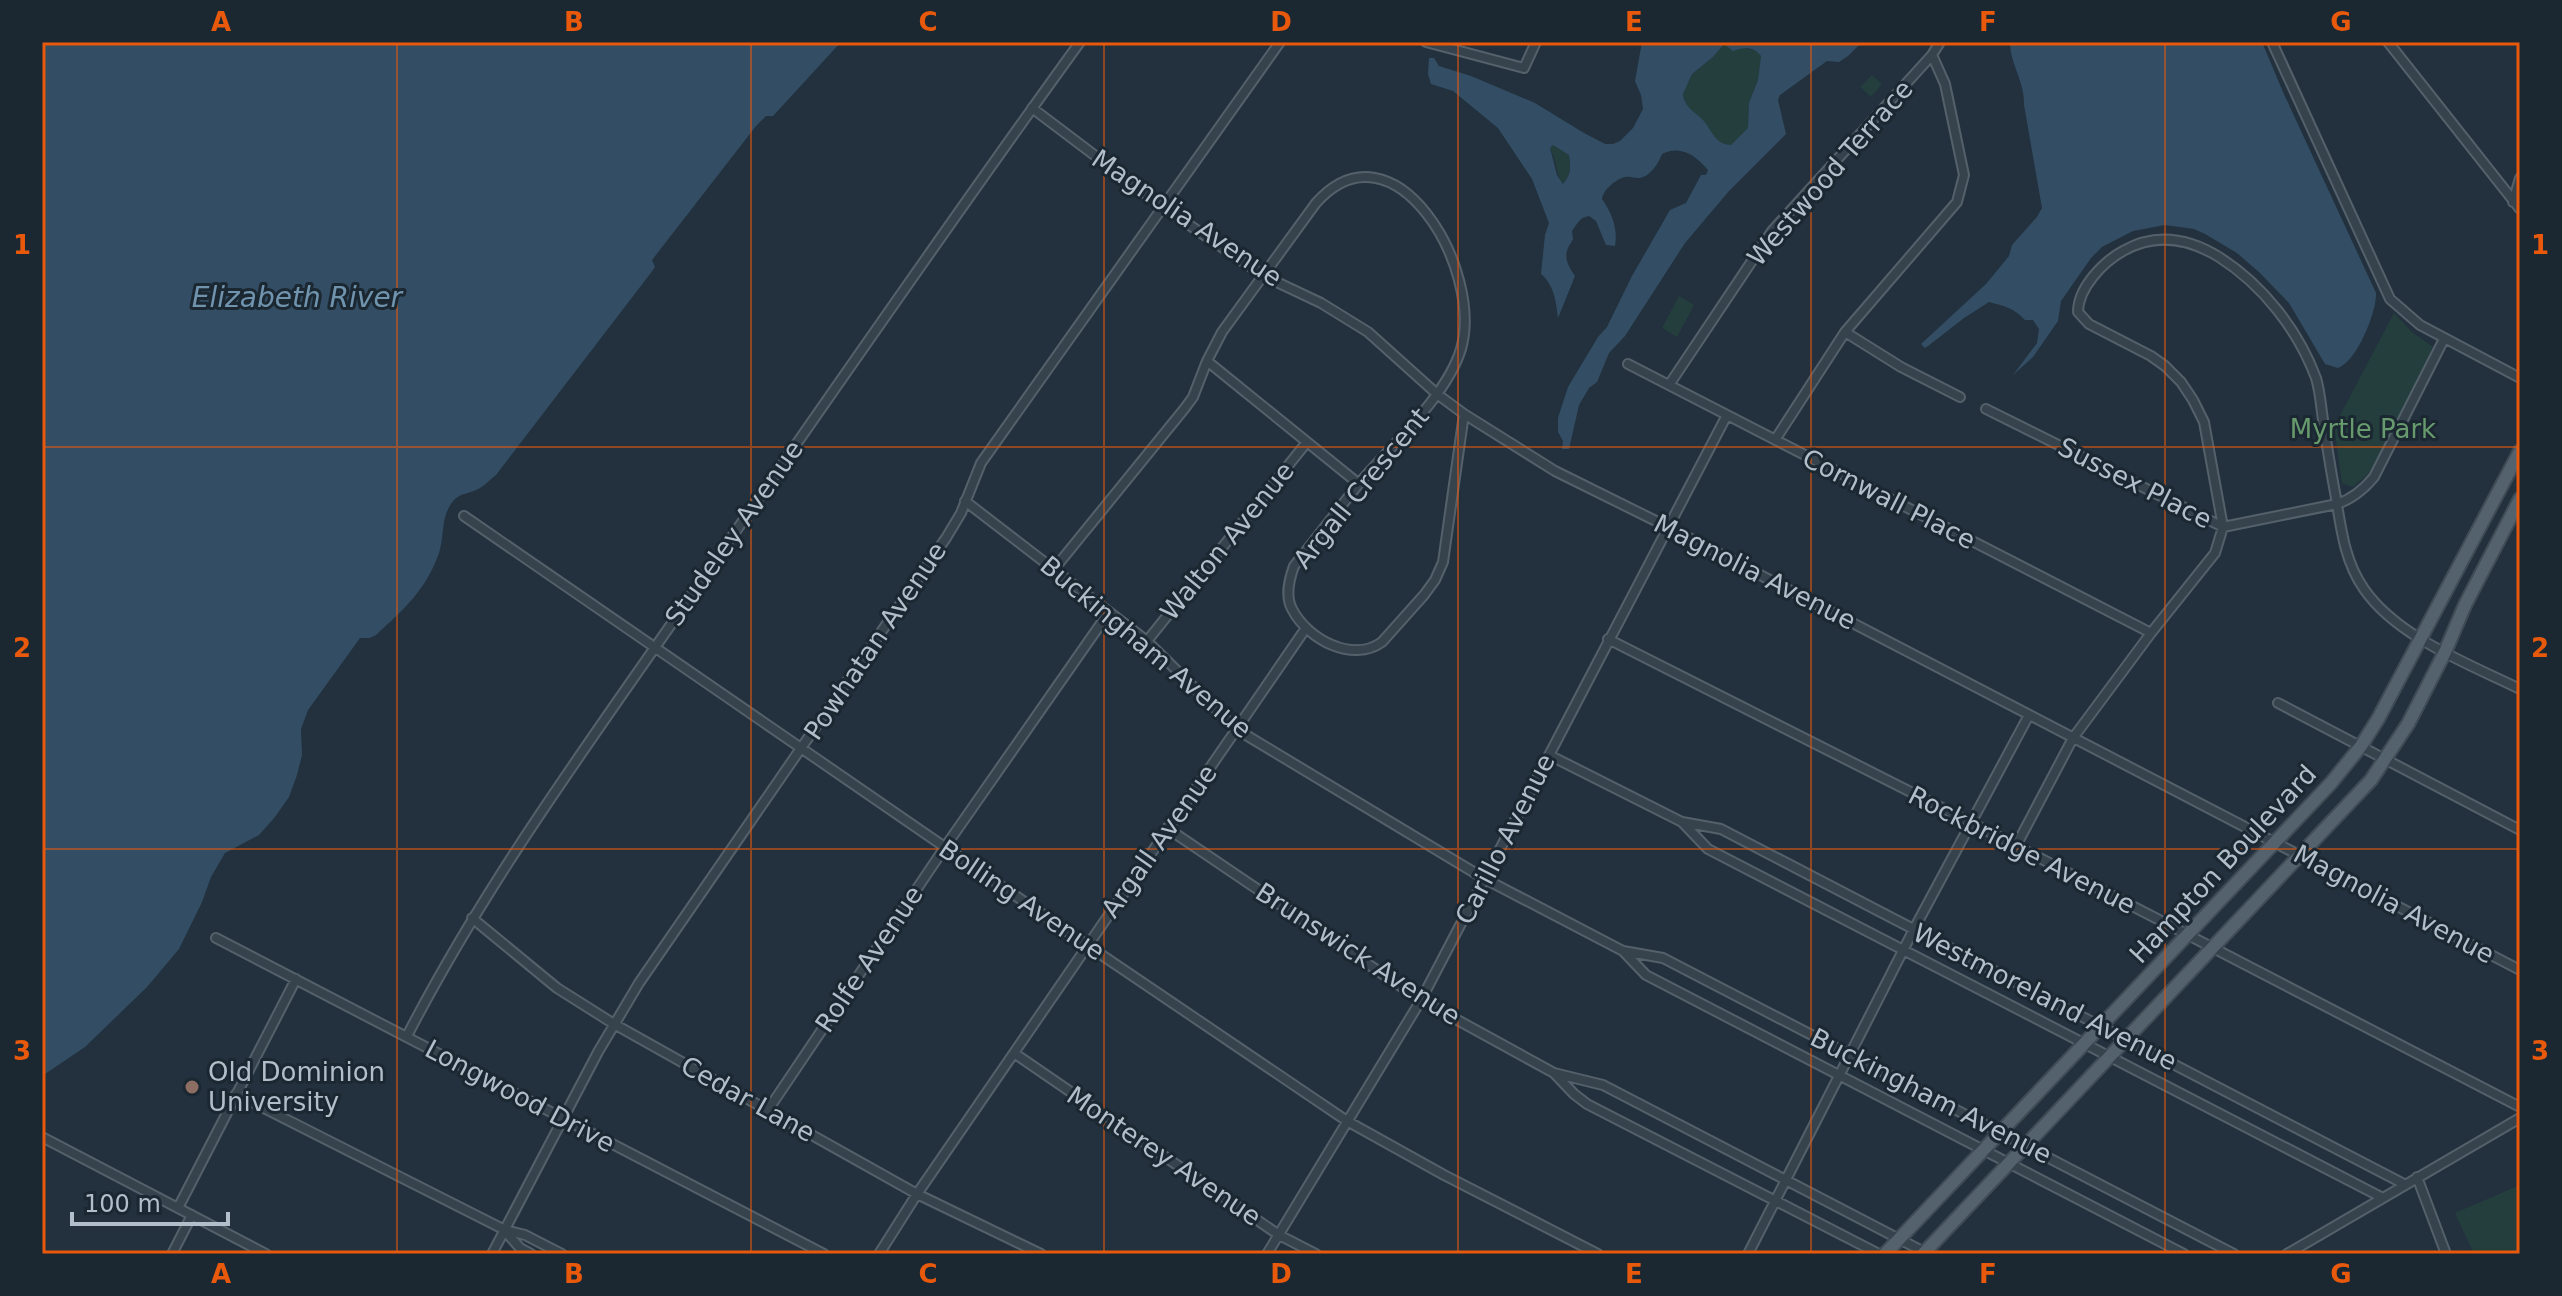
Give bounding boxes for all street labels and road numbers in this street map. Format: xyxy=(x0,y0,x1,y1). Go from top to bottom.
street label: Westwood Terrace xyxy=(1741,74,1919,272)
street label: Magnolia Avenue xyxy=(1086,143,1288,293)
street label: Argall Crescent xyxy=(1287,402,1435,574)
street label: Sussex Place xyxy=(2053,431,2217,535)
street label: Studeley Avenue xyxy=(659,435,809,631)
street label: Cornwall Place xyxy=(1798,443,1980,555)
street label: Walton Avenue xyxy=(1154,456,1300,626)
street label: Magnolia Avenue xyxy=(1649,508,1861,636)
street label: Powhatan Avenue xyxy=(798,537,952,745)
street label: Buckingham Avenue xyxy=(1034,550,1258,744)
street label: Carillo Avenue xyxy=(1449,749,1561,929)
street label: Argall Avenue xyxy=(1095,759,1223,923)
street label: Hampton Boulevard xyxy=(2123,759,2323,969)
street label: Rockbridge Avenue xyxy=(1904,780,2140,920)
street label: Bolling Avenue xyxy=(933,834,1111,966)
street label: Magnolia Avenue xyxy=(2289,839,2499,969)
street label: Brunswick Avenue xyxy=(1250,877,1466,1031)
street label: Rolfe Avenue xyxy=(809,880,929,1038)
street label: Westmoreland Avenue xyxy=(1908,917,2182,1077)
street label: Buckingham Avenue xyxy=(1805,1022,2057,1170)
street label: Longwood Drive xyxy=(420,1033,620,1159)
street label: Cedar Lane xyxy=(676,1050,820,1148)
street label: Monterey Avenue xyxy=(1061,1080,1267,1232)

